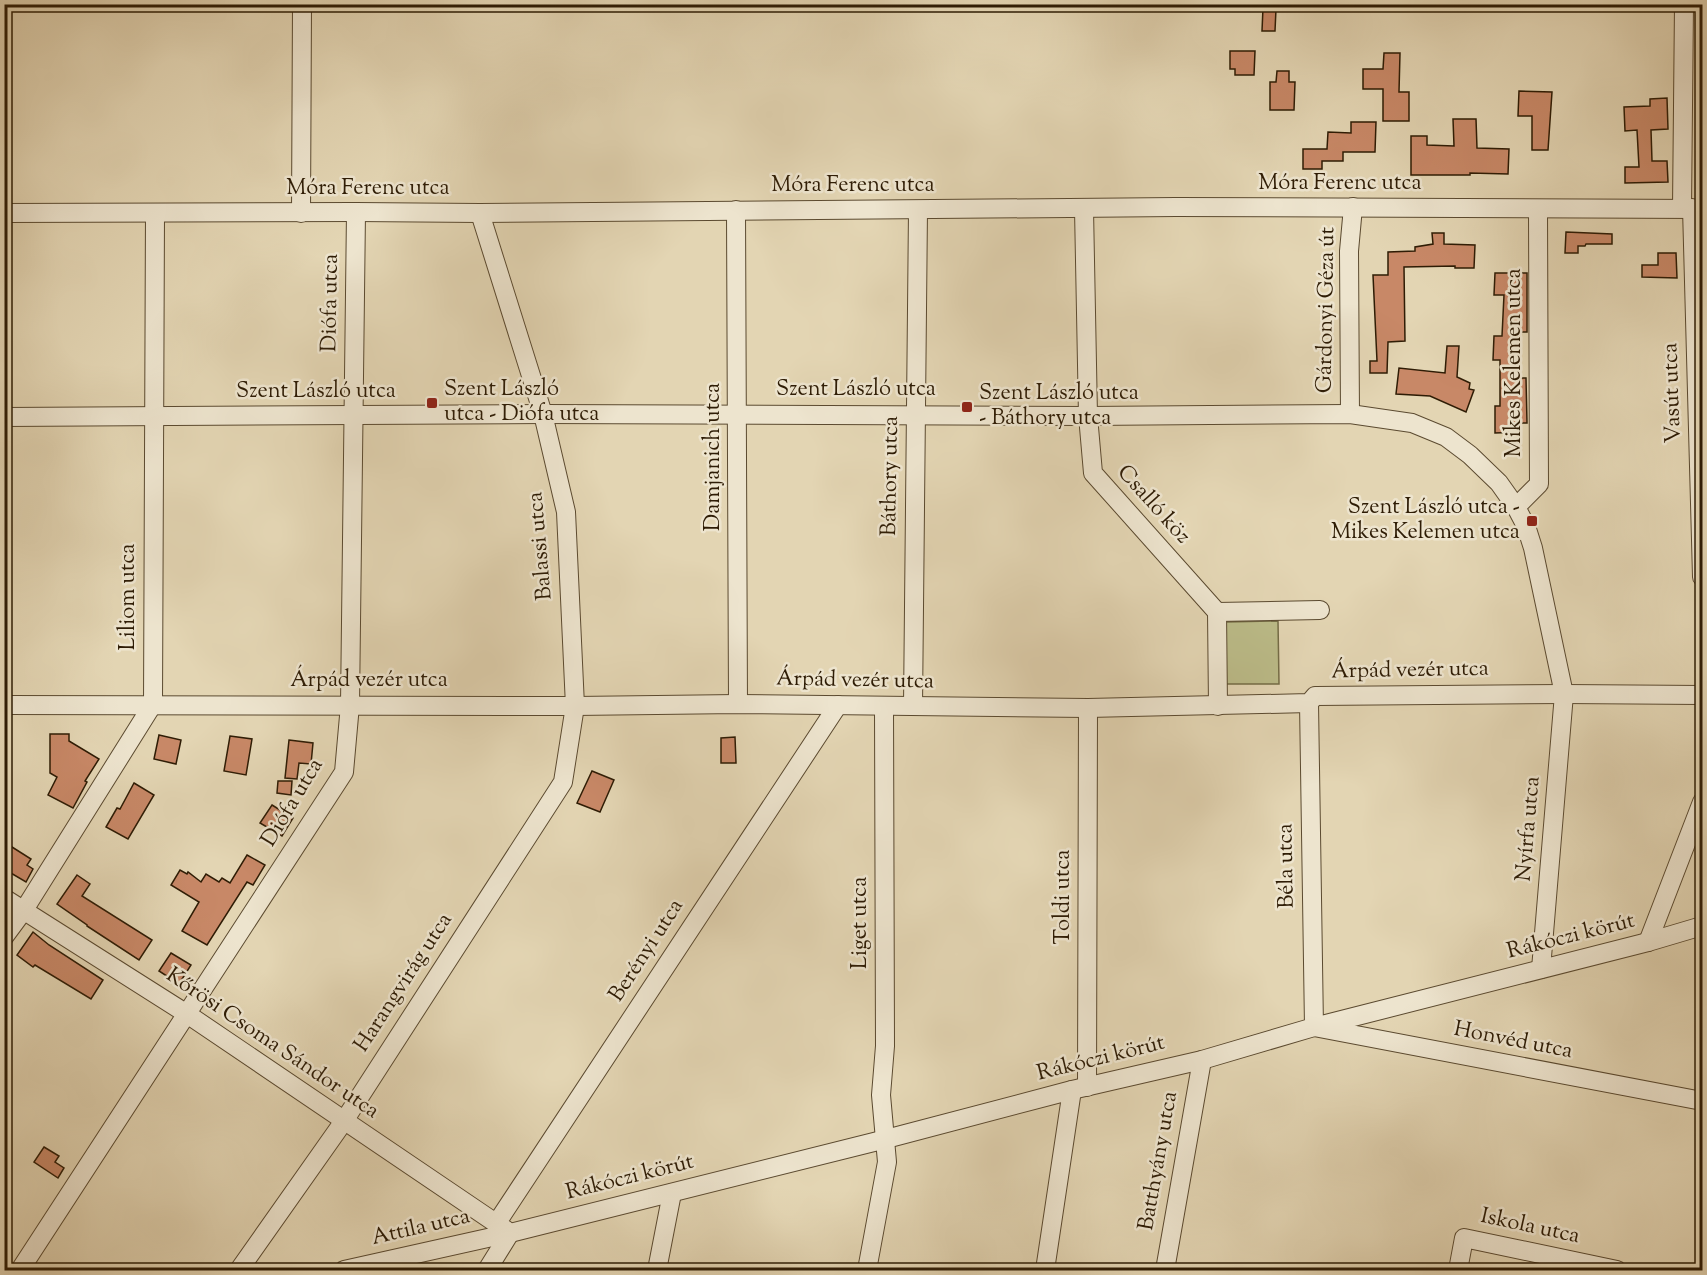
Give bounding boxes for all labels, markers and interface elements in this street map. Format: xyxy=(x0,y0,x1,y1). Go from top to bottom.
street label: Móra Ferenc utca xyxy=(1258,168,1422,200)
street label: Móra Ferenc utca xyxy=(771,170,935,202)
street label: Móra Ferenc utca xyxy=(286,173,450,205)
street label: Gárdonyi Géza út xyxy=(1310,226,1344,393)
street label: Diófa utca xyxy=(314,254,348,352)
street label: Mikes Kelemen utca xyxy=(1499,268,1531,458)
street label: Vasút utca xyxy=(1655,342,1691,444)
place label: Szent László utca - Diófa utca xyxy=(444,374,599,431)
street label: Szent László utca xyxy=(776,374,936,406)
street label: Szent László utca xyxy=(236,376,396,408)
place label: Szent László utca - Báthory utca xyxy=(979,378,1139,435)
street label: Damjanich utca xyxy=(698,383,730,531)
marker: Szent László utca - Diófa utca xyxy=(425,396,439,410)
marker: Szent László utca - Báthory utca xyxy=(960,400,974,414)
street label: Báthory utca xyxy=(874,416,908,536)
street label: Csalló köz xyxy=(1109,458,1197,552)
street label: Balassi utca xyxy=(520,490,562,602)
place label: Szent László utca - Mikes Kelemen utca xyxy=(1331,492,1520,549)
marker: Szent László utca - Mikes Kelemen utca xyxy=(1525,514,1539,528)
street label: Liliom utca xyxy=(113,544,145,651)
street label: Árpád vezér utca xyxy=(1331,653,1489,688)
street label: Árpád vezér utca xyxy=(776,663,934,698)
street label: Árpád vezér utca xyxy=(290,664,448,697)
street label: Diófa utca xyxy=(254,753,332,853)
street label: Nyírfa utca xyxy=(1508,775,1550,883)
street label: Béla utca xyxy=(1270,823,1304,909)
street label: Toldi utca xyxy=(1048,849,1080,945)
street label: Liget utca xyxy=(845,877,877,969)
street label: Berényi utca xyxy=(602,893,692,1009)
street label: Rákóczi körút xyxy=(1504,906,1639,968)
street label: Harangvirág utca xyxy=(347,907,461,1059)
street label: Kőrösi Csoma Sándor utca xyxy=(159,960,385,1128)
street label: Honvéd utca xyxy=(1451,1014,1575,1068)
street label: Rákóczi körút xyxy=(1034,1028,1169,1090)
street label: Batthyány utca xyxy=(1131,1089,1187,1233)
street label: Rákóczi körút xyxy=(563,1147,698,1209)
street label: Attila utca xyxy=(369,1201,473,1255)
street label: Iskola utca xyxy=(1477,1201,1583,1253)

